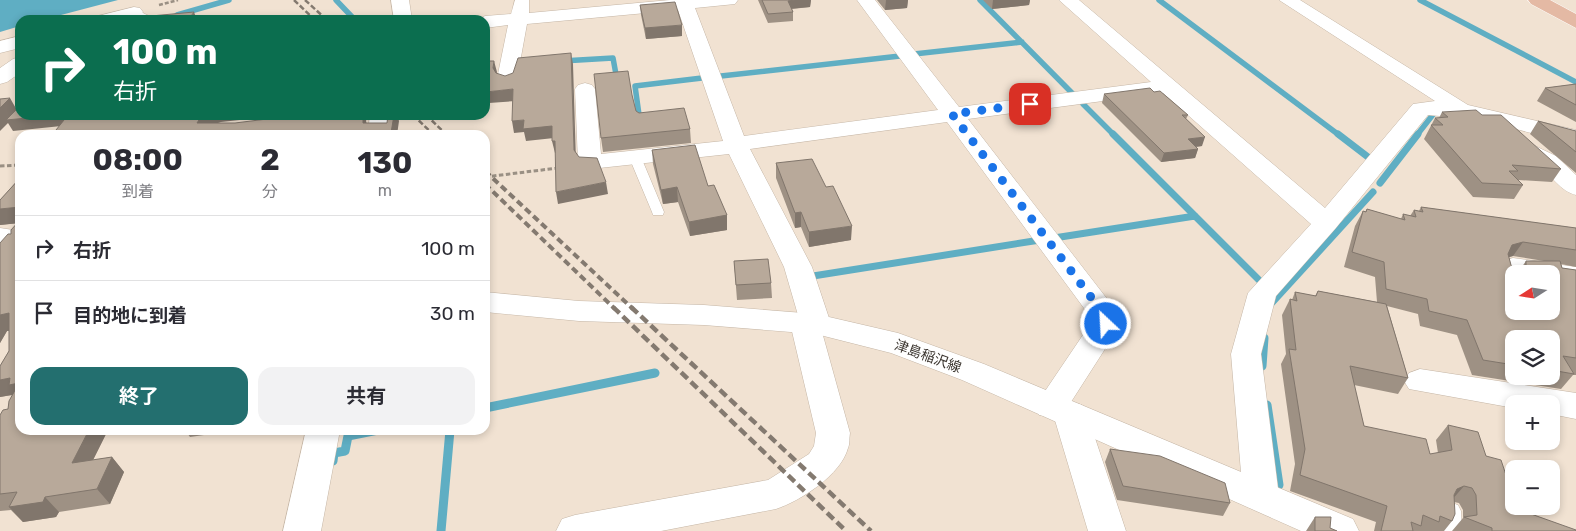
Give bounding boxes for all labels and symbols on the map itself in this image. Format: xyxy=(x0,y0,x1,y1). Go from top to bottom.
pin xyxy=(1009,83,1051,125)
north arrow xyxy=(1505,265,1560,320)
position arrow xyxy=(1079,297,1131,349)
street label: 津島稲沢線 xyxy=(892,337,964,376)

